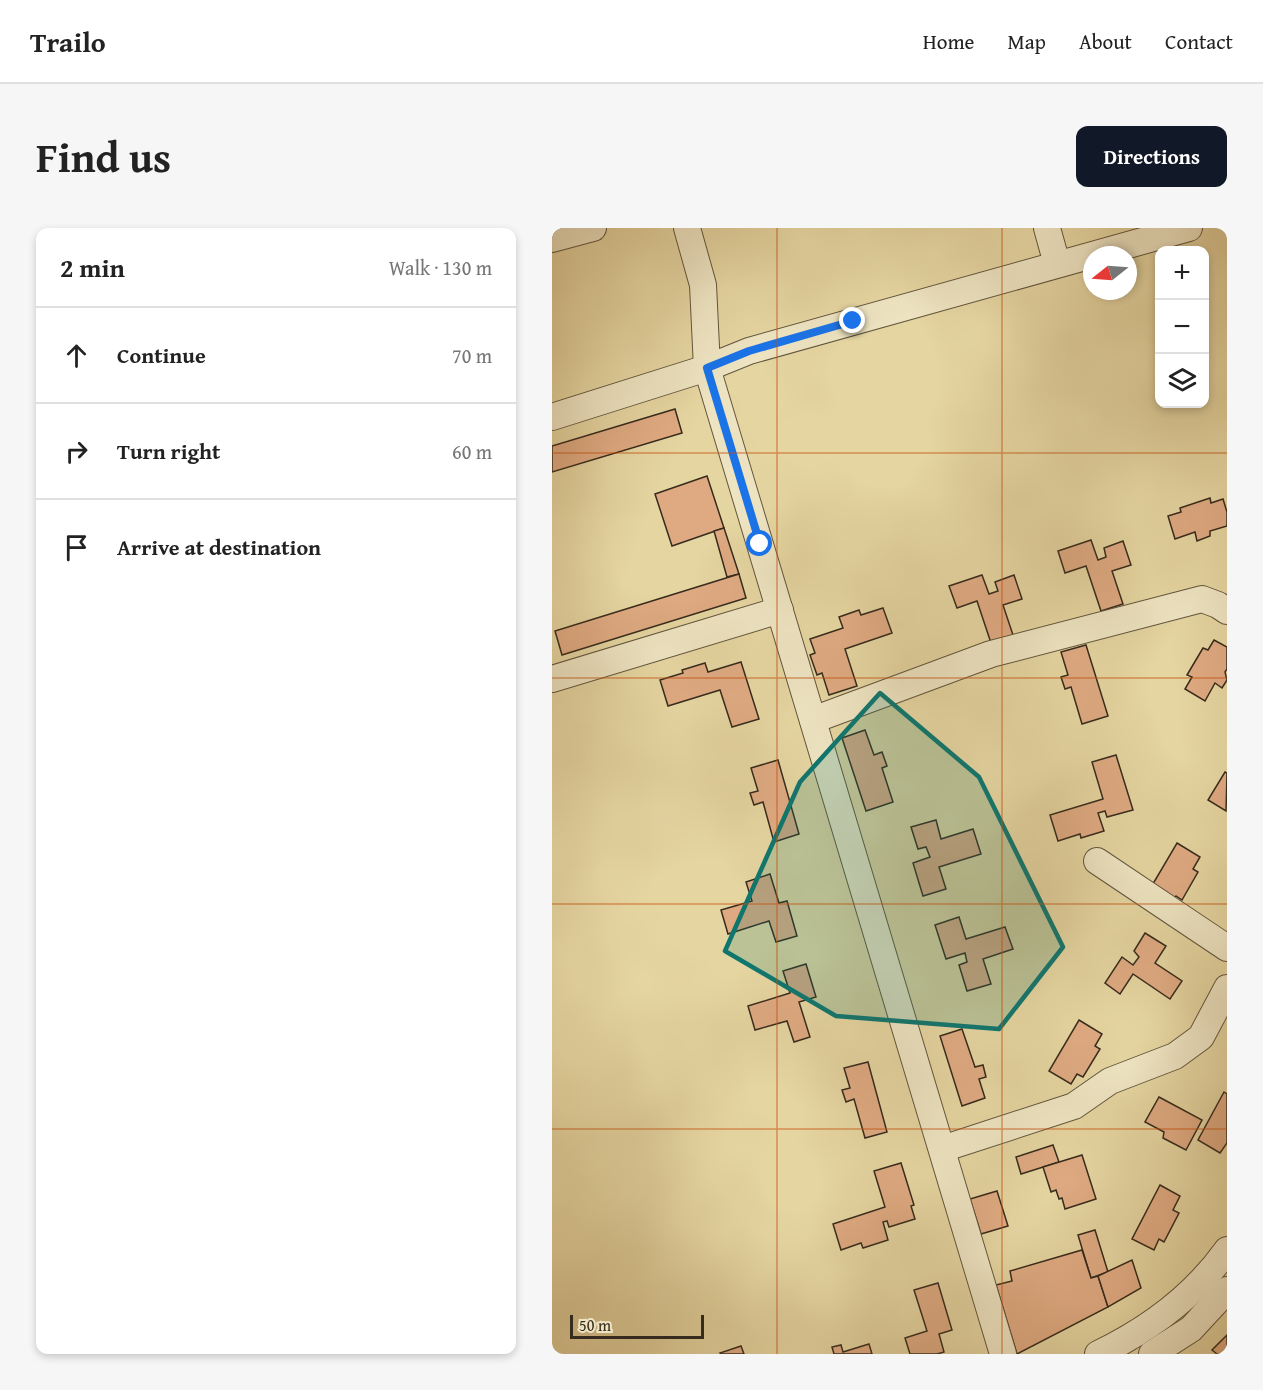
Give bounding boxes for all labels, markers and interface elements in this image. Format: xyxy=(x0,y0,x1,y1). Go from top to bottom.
text: Trailo xyxy=(30,21,106,62)
text: Home xyxy=(923,26,974,57)
text: Map xyxy=(1007,26,1046,57)
text: About xyxy=(1079,26,1132,57)
text: Contact xyxy=(1165,26,1233,57)
text: Find us xyxy=(36,126,171,187)
button: Directions xyxy=(1076,126,1227,187)
north arrow xyxy=(1083,246,1137,300)
map controls xyxy=(1155,246,1209,408)
button: + xyxy=(1155,246,1209,300)
text: 2 min xyxy=(60,248,125,287)
text: Walk · 130 m xyxy=(389,253,492,282)
button: − xyxy=(1155,300,1209,354)
route end xyxy=(839,307,865,333)
icon: ahead xyxy=(60,339,93,372)
text: Continue xyxy=(117,339,206,371)
text: 70 m xyxy=(452,341,492,370)
button: layers xyxy=(1155,354,1209,408)
icon: right xyxy=(60,435,93,468)
text: Turn right xyxy=(117,435,220,467)
text: 60 m xyxy=(452,437,492,466)
route start xyxy=(746,530,772,556)
icon: arrive xyxy=(60,531,93,564)
text: Arrive at destination xyxy=(117,531,321,563)
scale bar xyxy=(570,1312,704,1340)
text: 50 m xyxy=(579,1313,611,1337)

